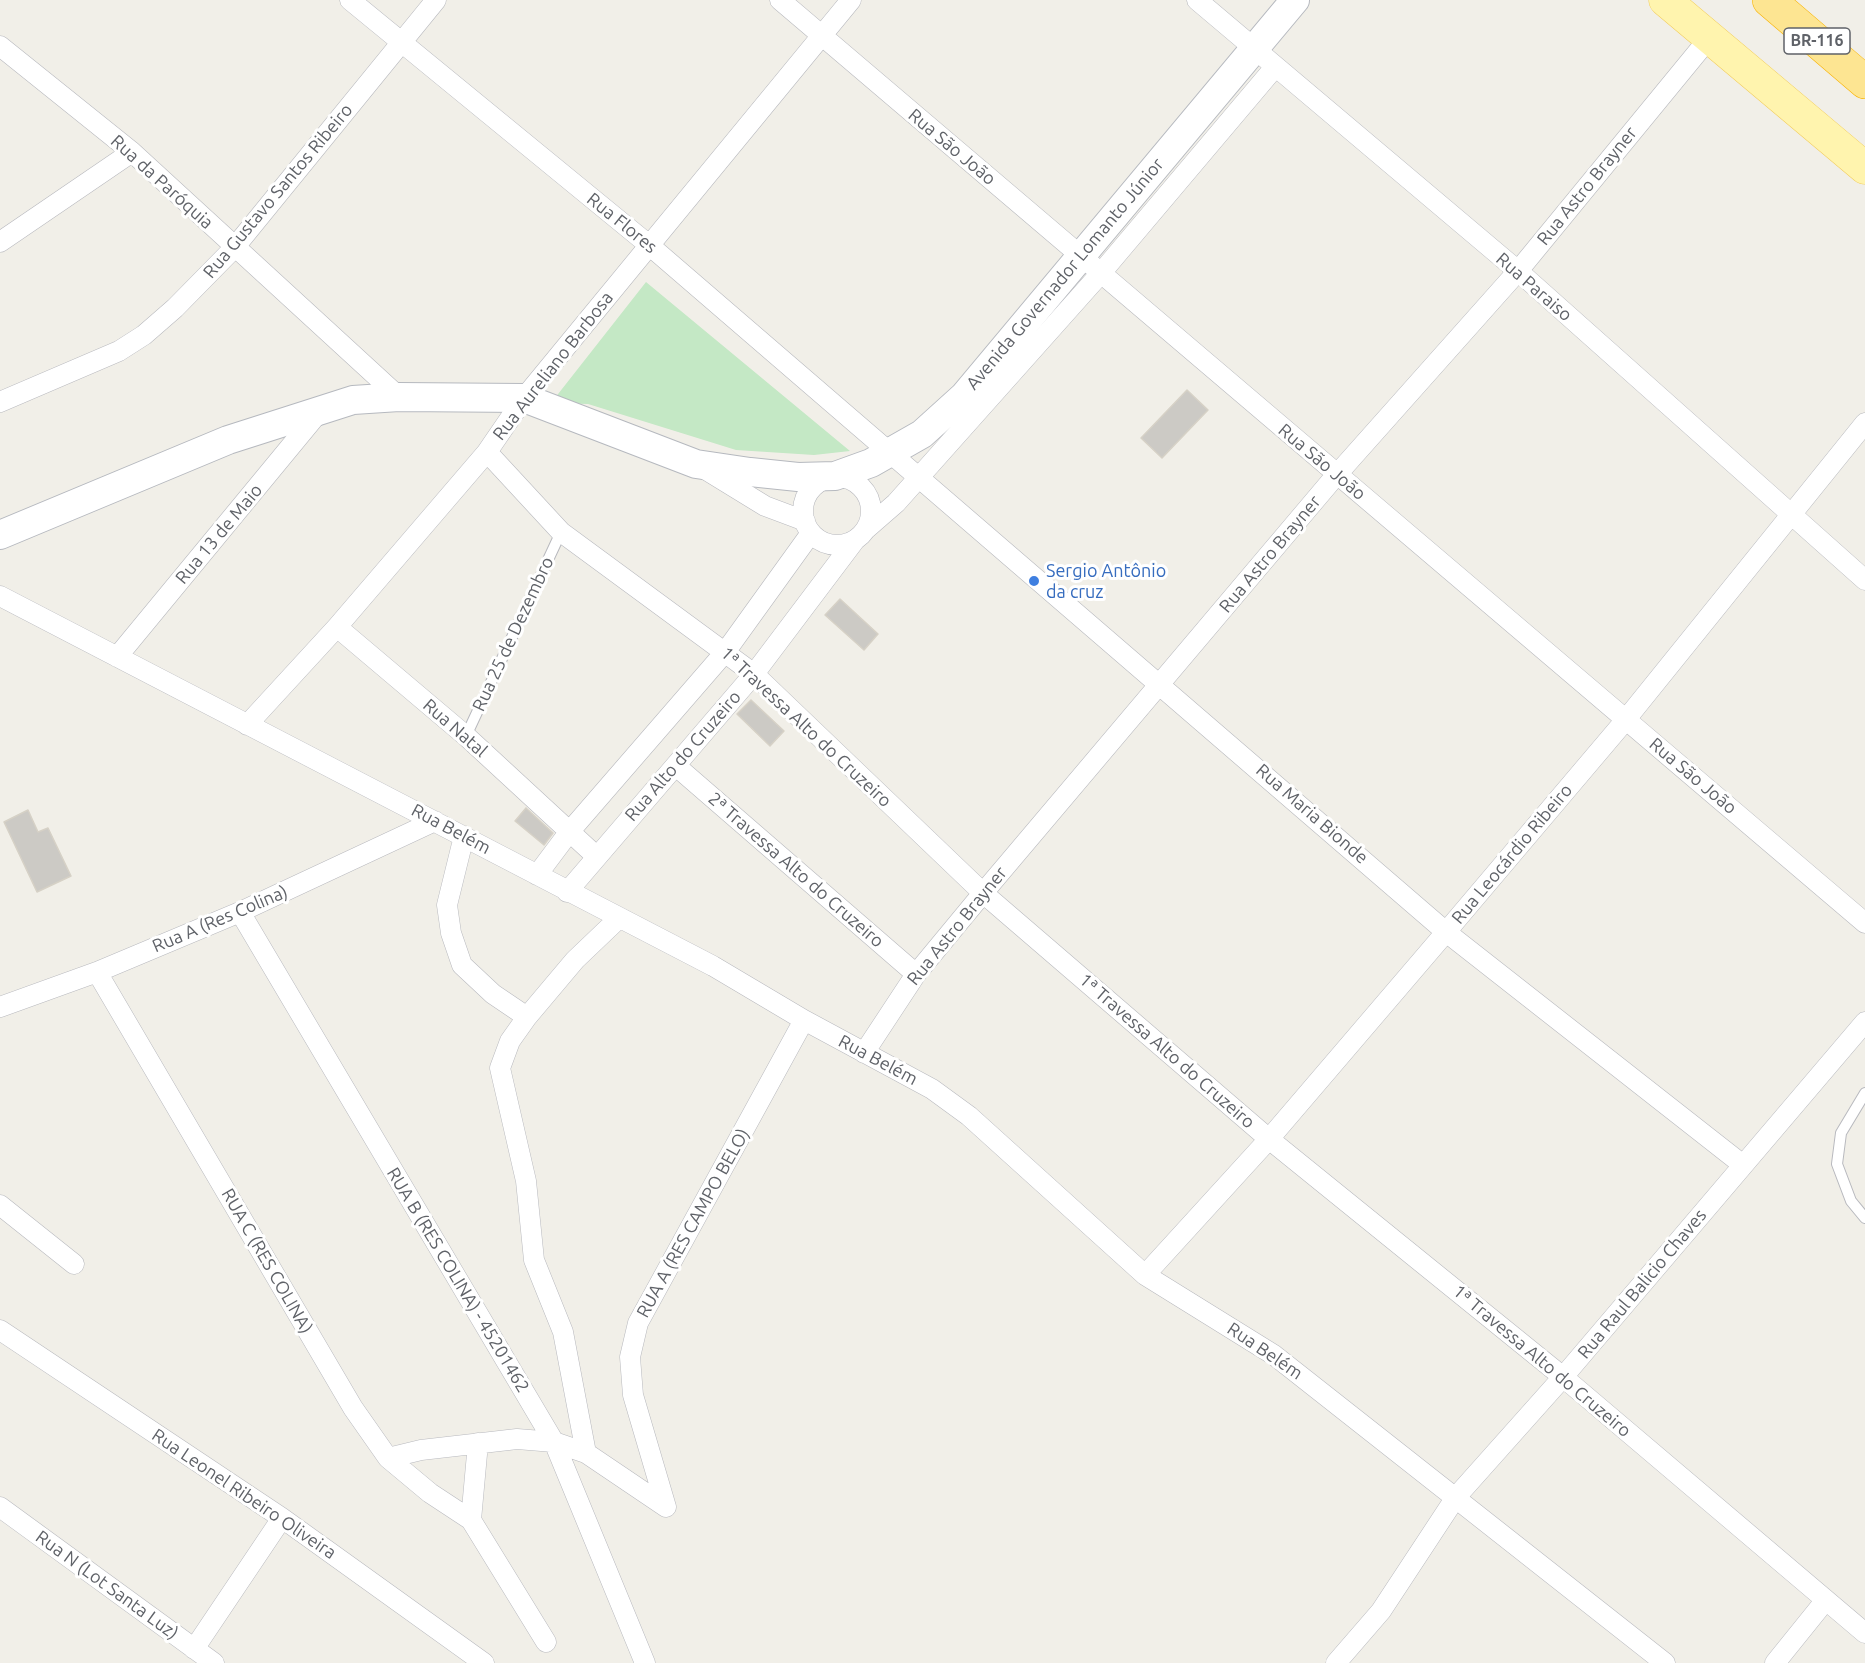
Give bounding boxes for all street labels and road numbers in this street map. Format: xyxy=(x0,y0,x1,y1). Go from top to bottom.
road number: BR-116 xyxy=(1784,28,1850,54)
street label: Rua Gustavo Santos Ribeiro xyxy=(199,99,357,283)
street label: Rua São João xyxy=(904,104,1000,190)
street label: Rua Astro Brayner xyxy=(1533,122,1641,250)
street label: Rua da Paróquia xyxy=(106,130,218,234)
street label: Avenida Governador Lomanto Júnior xyxy=(962,154,1168,394)
street label: Rua Flores xyxy=(583,188,661,258)
street label: Rua Paraiso xyxy=(1492,248,1576,326)
street label: Rua Aureliano Barbosa xyxy=(488,287,618,445)
street label: Rua São João xyxy=(1274,419,1370,505)
street label: Rua 13 de Maio xyxy=(171,480,267,588)
street label: Rua Astro Brayner xyxy=(1215,491,1325,617)
street label: Rua 25 de Dezembro xyxy=(468,553,558,715)
street label: 1ª Travessa Alto do Cruzeiro xyxy=(716,642,896,812)
street label: Rua Alto do Cruzeiro xyxy=(620,686,746,826)
street label: Rua Natal xyxy=(418,694,492,762)
street label: Rua São João xyxy=(1645,733,1741,819)
street label: Rua Maria Bionde xyxy=(1252,759,1372,869)
street label: Rua Leocárdio Ribeiro xyxy=(1447,780,1577,928)
street label: 2ª Travessa Alto do Cruzeiro xyxy=(704,788,888,952)
street label: Rua Belém xyxy=(408,799,494,859)
street label: Rua Astro Brayner xyxy=(903,862,1011,990)
street label: Rua A (Res Colina) xyxy=(149,881,291,957)
street label: 1ª Travessa Alto do Cruzeiro xyxy=(1075,969,1259,1133)
street label: Rua Belém xyxy=(835,1030,921,1090)
street label: RUA A (RES CAMPO BELO) xyxy=(632,1125,754,1321)
street label: RUA B (RES COLINA) - 45201462 xyxy=(382,1163,534,1397)
street label: RUA C (RES COLINA) xyxy=(217,1185,317,1337)
street label: Rua Raul Balicio Chaves xyxy=(1573,1205,1711,1363)
street label: 1ª Travessa Alto do Cruzeiro xyxy=(1449,1280,1635,1442)
street label: Rua Belém xyxy=(1223,1318,1307,1384)
street label: Rua Leonel Ribeiro Oliveira xyxy=(148,1424,340,1564)
street label: Rua N (Lot Santa Luz) xyxy=(31,1526,183,1644)

